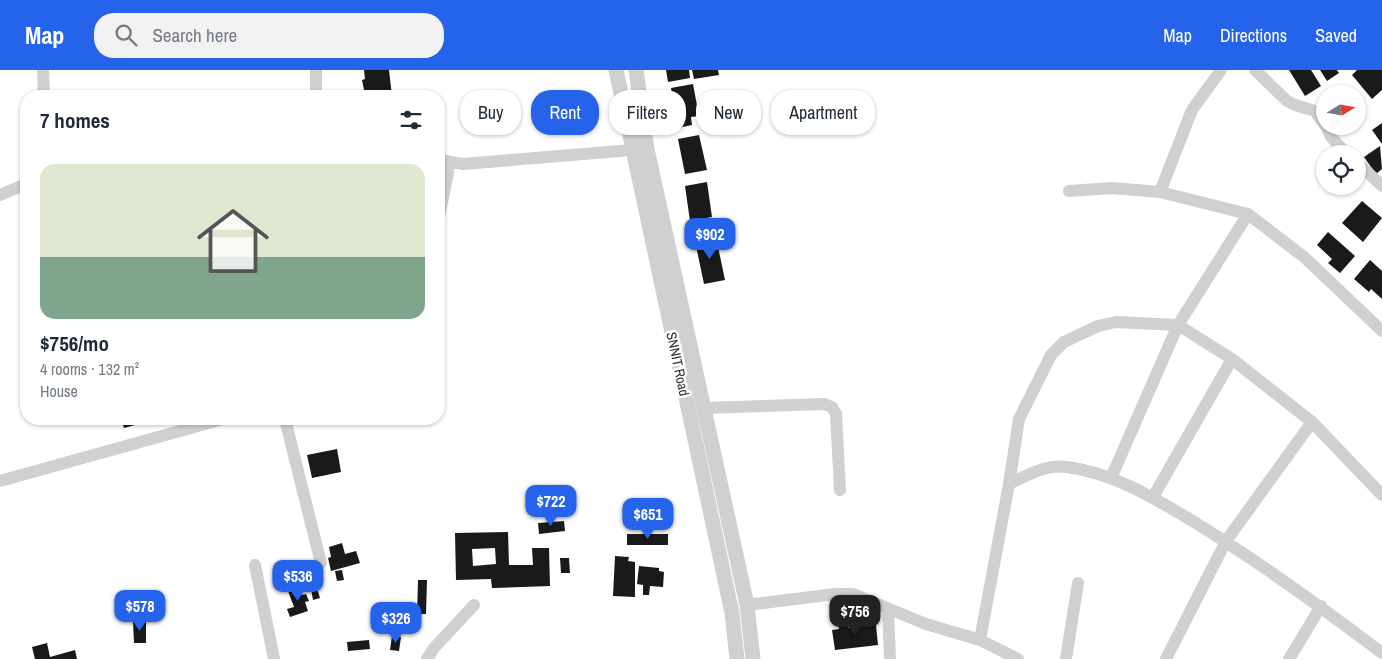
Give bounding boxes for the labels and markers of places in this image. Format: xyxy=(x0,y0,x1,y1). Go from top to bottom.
pin: $902 xyxy=(680,218,740,260)
pin: $722 xyxy=(521,484,581,527)
pin: $651 xyxy=(618,498,678,540)
pin: $536 xyxy=(268,560,328,602)
pin: $578 xyxy=(110,590,170,632)
pin: $756 xyxy=(825,594,885,637)
pin: $326 xyxy=(366,602,426,644)

